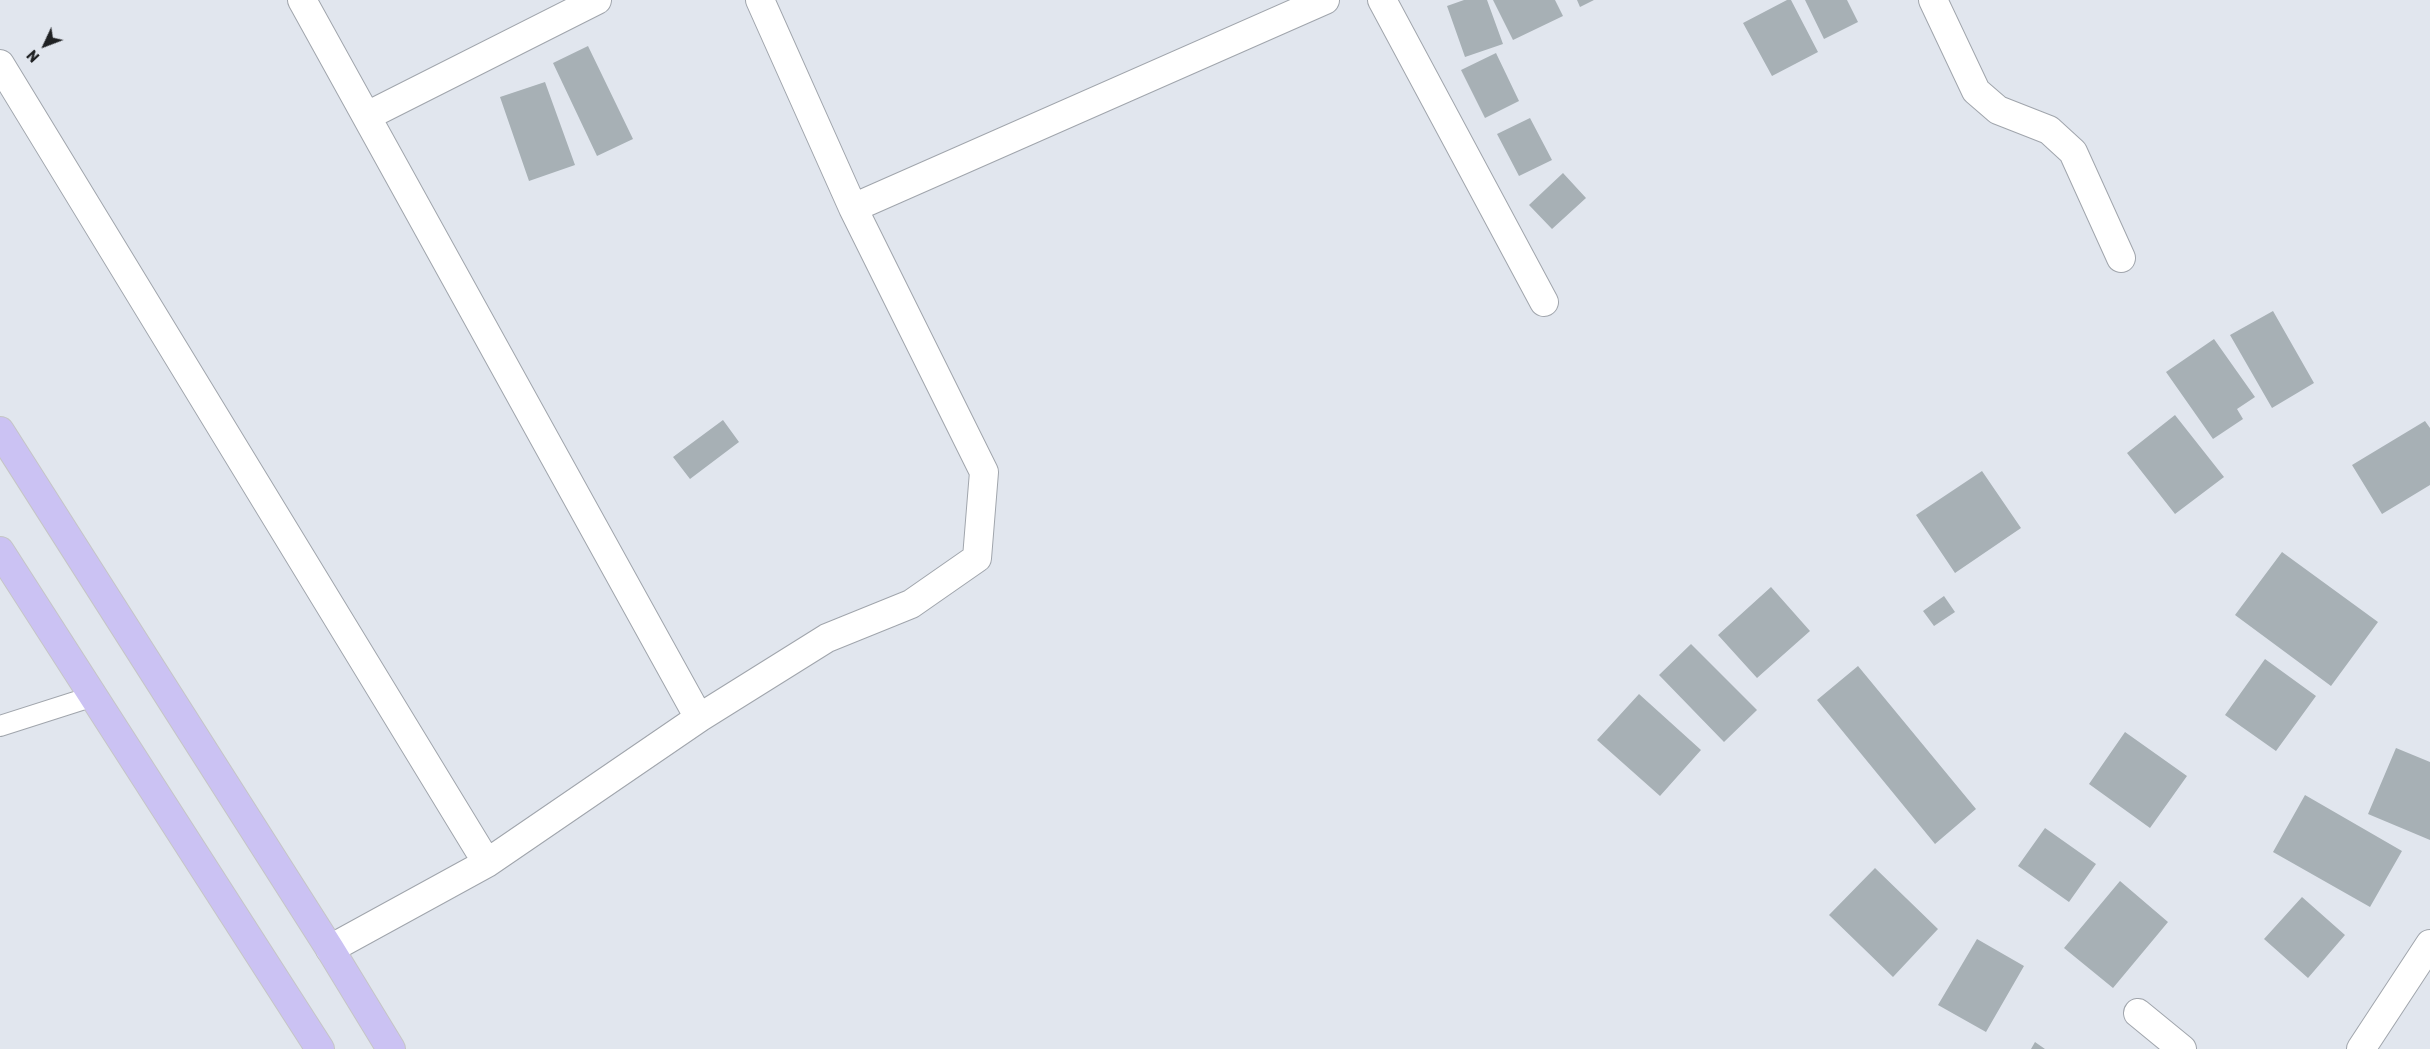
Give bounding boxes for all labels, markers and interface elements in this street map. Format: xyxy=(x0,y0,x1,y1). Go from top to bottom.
north arrow xyxy=(20,20,70,70)
text: N xyxy=(24,46,43,65)

